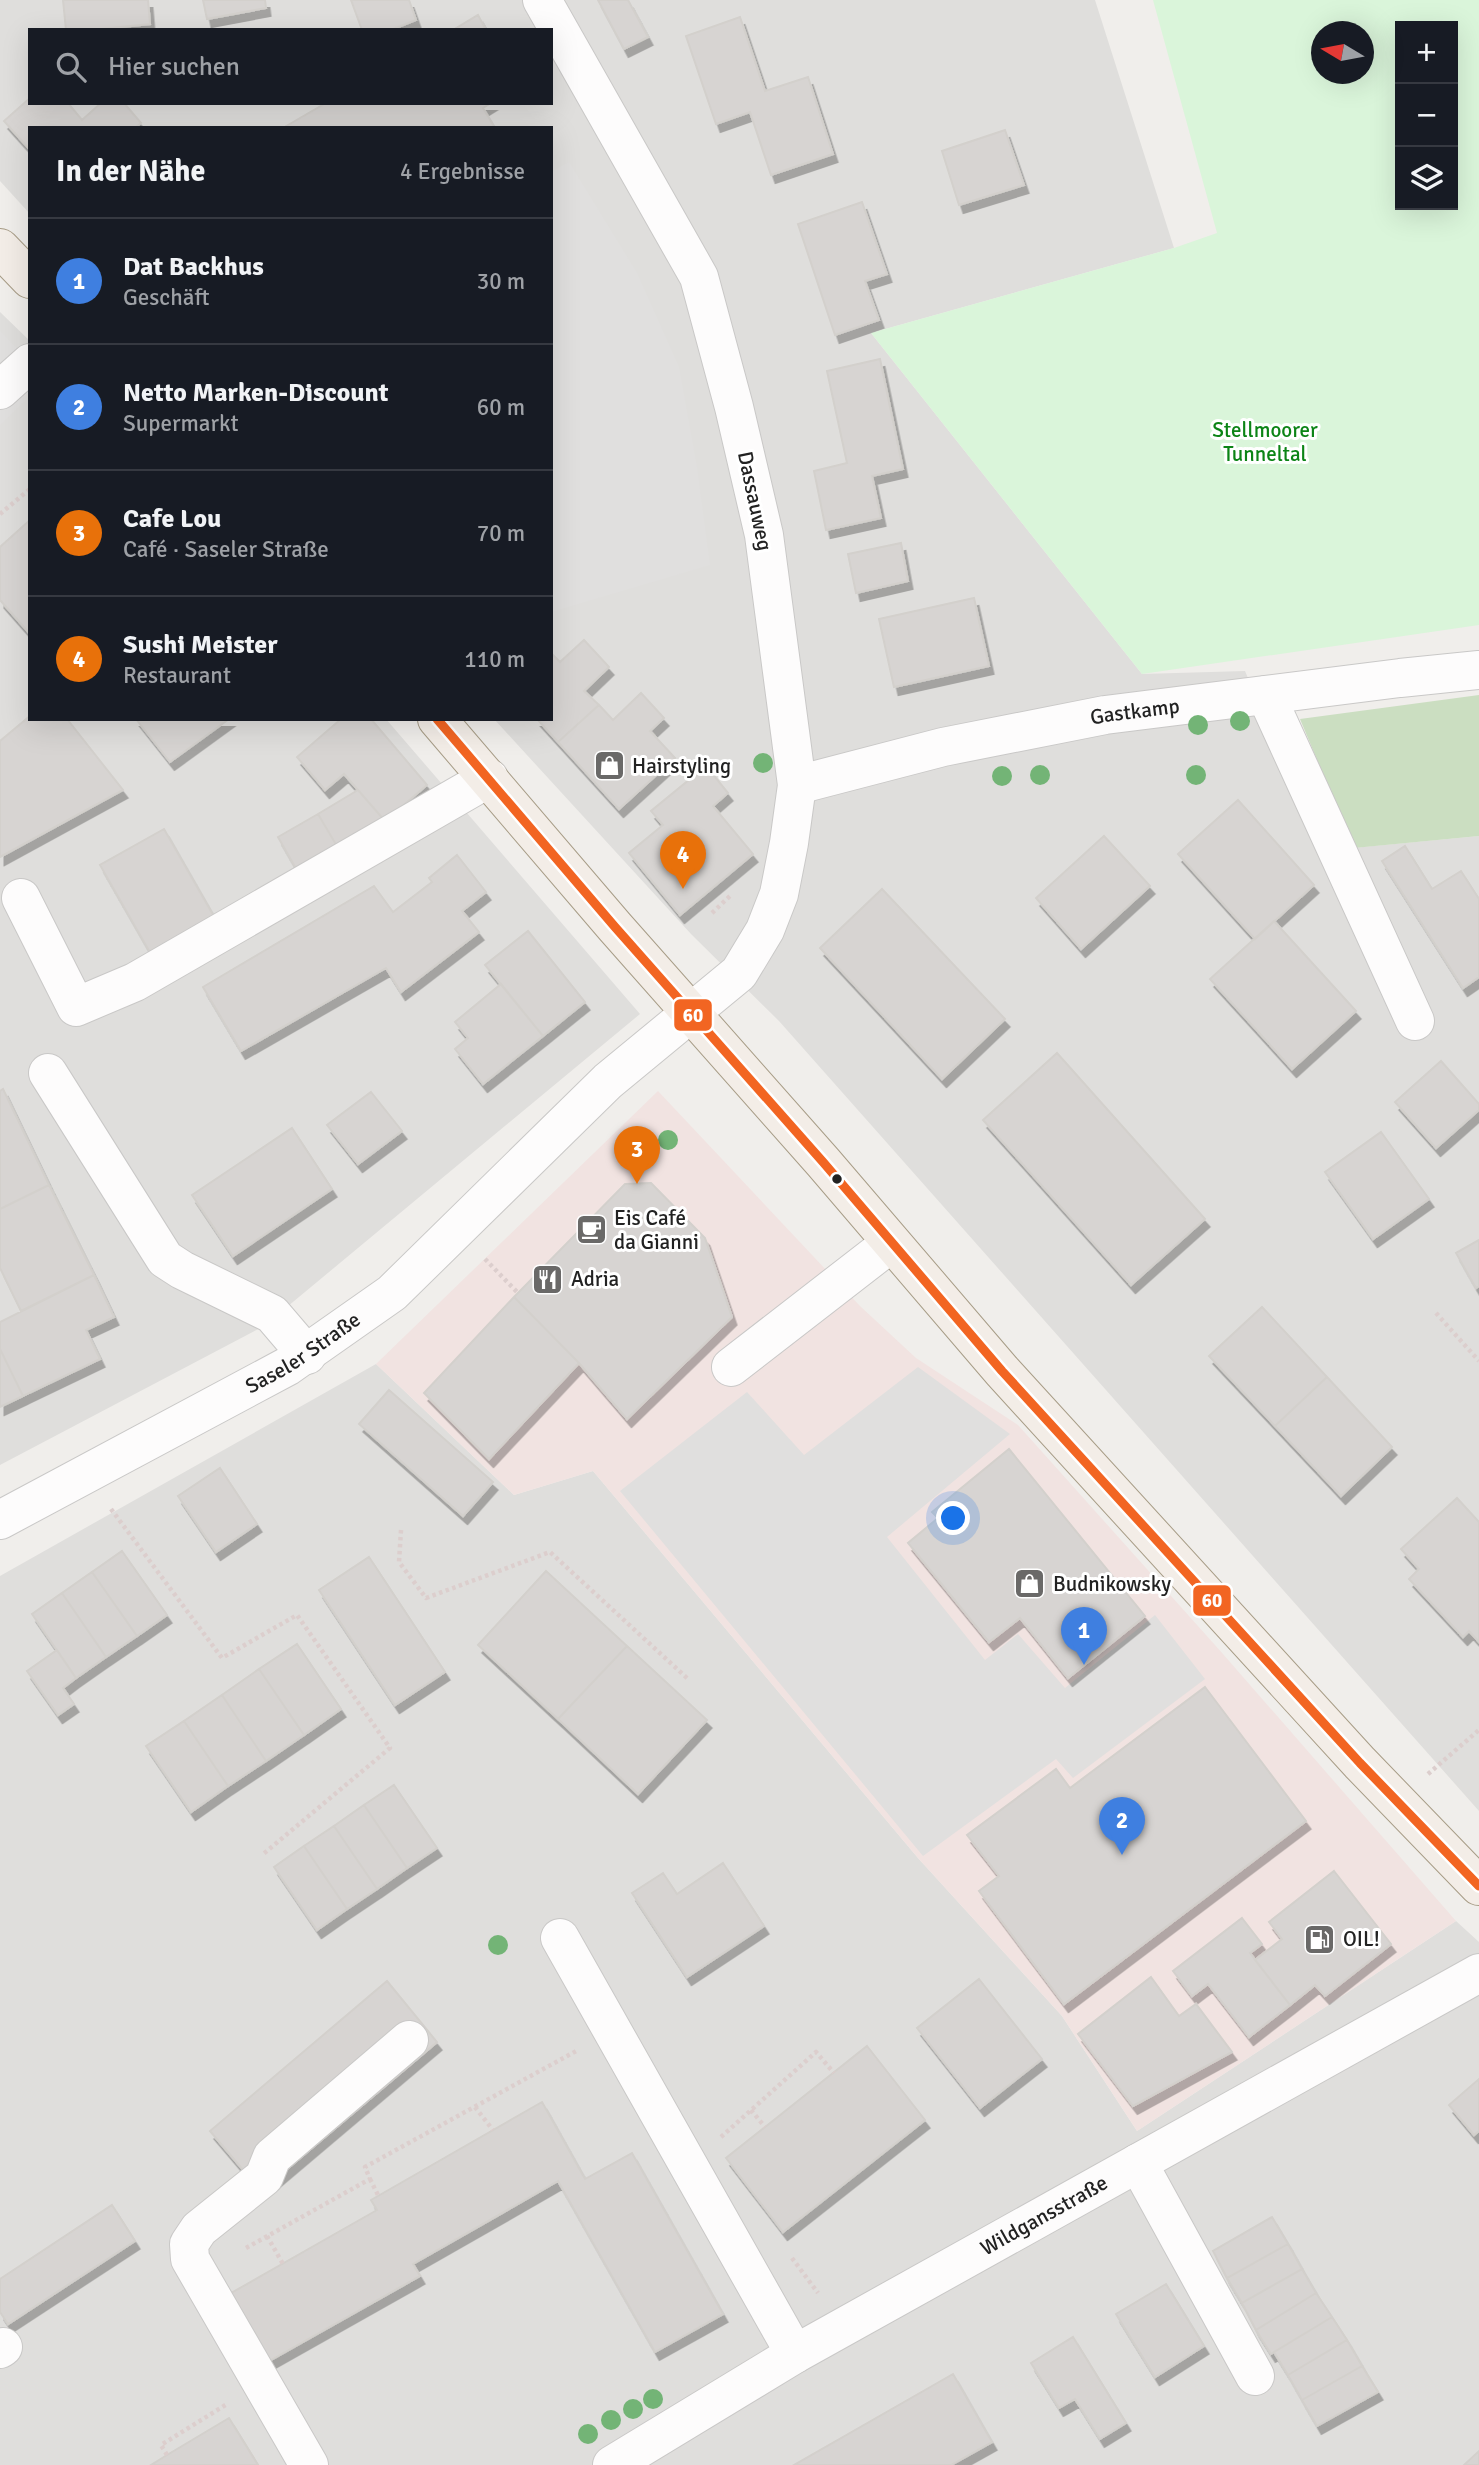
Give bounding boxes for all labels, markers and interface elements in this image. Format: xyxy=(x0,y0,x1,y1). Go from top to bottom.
north arrow xyxy=(1311,21,1374,84)
map controls xyxy=(1395,21,1458,210)
button: + xyxy=(1395,21,1458,84)
search box xyxy=(28,28,553,105)
icon: search xyxy=(52,48,90,86)
text: Hier suchen xyxy=(108,51,240,83)
button: − xyxy=(1395,84,1458,147)
button: layers xyxy=(1395,147,1458,210)
text: In der Nähe xyxy=(56,153,205,190)
text: 4 Ergebnisse xyxy=(400,157,525,186)
text: Dat Backhus xyxy=(123,251,264,283)
text: 1 xyxy=(73,267,85,296)
text: 30 m xyxy=(477,267,525,296)
text: Geschäft xyxy=(123,283,209,312)
text: Netto Marken-Discount xyxy=(123,377,389,409)
text: 2 xyxy=(73,393,85,422)
text: 60 m xyxy=(477,393,525,422)
text: Supermarkt xyxy=(123,409,239,438)
park label: Stellmoorer Tunneltal xyxy=(1212,417,1318,467)
street label: Dassauweg xyxy=(732,449,778,553)
text: Cafe Lou xyxy=(123,503,221,535)
text: 3 xyxy=(73,519,85,548)
text: 70 m xyxy=(477,519,525,548)
text: Café · Saseler Straße xyxy=(123,535,329,564)
text: Sushi Meister xyxy=(123,629,277,661)
text: 4 xyxy=(73,645,85,674)
text: 110 m xyxy=(464,645,525,674)
text: Restaurant xyxy=(123,661,231,690)
street label: Gastkamp xyxy=(1088,693,1181,731)
shop icon: Hairstyling xyxy=(592,749,626,783)
place label: Hairstyling xyxy=(632,753,731,779)
pin: 4 xyxy=(660,831,706,889)
line badge: 60 xyxy=(673,998,713,1032)
text: 60 xyxy=(683,1004,703,1028)
pin: 3 xyxy=(614,1126,660,1184)
unlabelled marker xyxy=(830,1172,844,1186)
place label: Eis Café da Gianni xyxy=(614,1205,699,1255)
cafe icon: Eis Café da Gianni xyxy=(574,1213,608,1247)
restaurant icon: Adria xyxy=(531,1262,565,1296)
place label: Adria xyxy=(571,1266,619,1292)
street label: Saseler Straße xyxy=(241,1306,365,1399)
your location xyxy=(936,1501,970,1535)
shop icon: Budnikowsky xyxy=(1013,1567,1047,1601)
place label: Budnikowsky xyxy=(1053,1571,1171,1597)
line badge: 60 xyxy=(1192,1584,1232,1617)
text: 60 xyxy=(1202,1589,1222,1613)
pin: 1 xyxy=(1061,1607,1107,1665)
pin: 2 xyxy=(1099,1797,1145,1855)
fuel station icon: OIL! xyxy=(1303,1922,1337,1956)
place label: OIL! xyxy=(1343,1926,1380,1952)
street label: Wildgansstraße xyxy=(976,2170,1112,2261)

